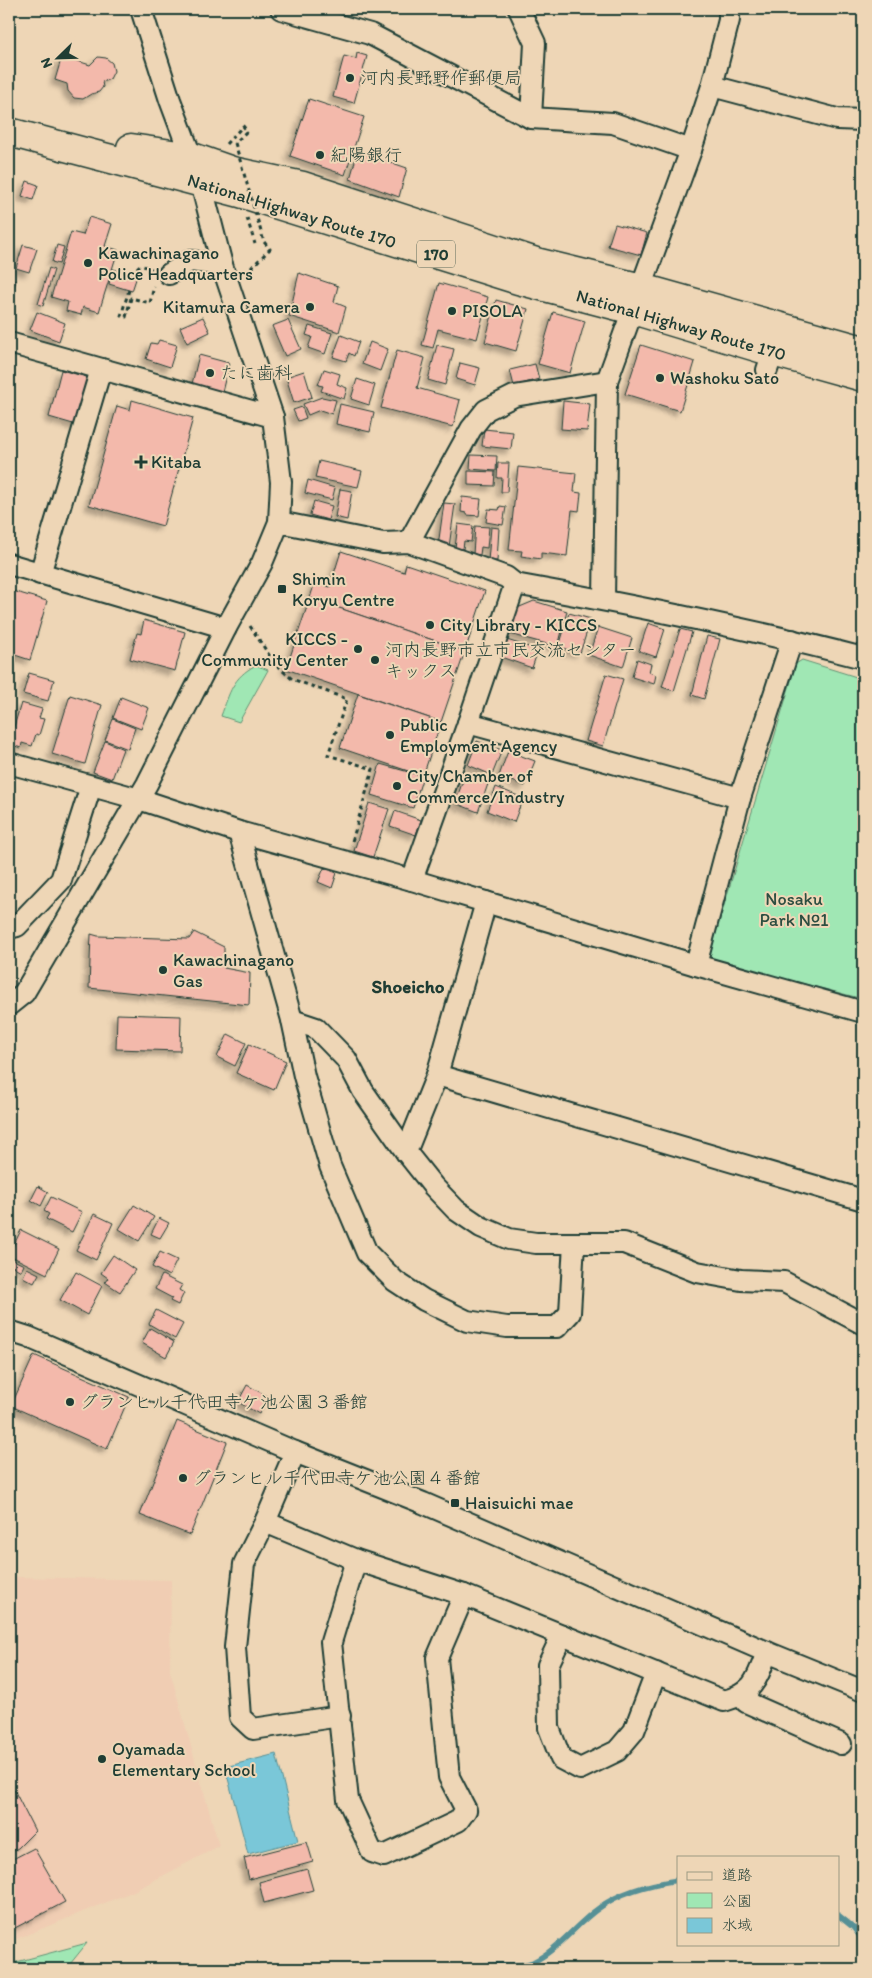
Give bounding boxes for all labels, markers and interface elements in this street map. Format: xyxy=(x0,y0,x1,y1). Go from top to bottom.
north arrow xyxy=(32,32,82,82)
text: N xyxy=(37,55,56,71)
place label: 河内長野野作郵便局 xyxy=(360,67,522,89)
marker: 河内長野野作郵便局 xyxy=(344,72,356,84)
place label: 紀陽銀行 xyxy=(330,144,402,166)
marker: 紀陽銀行 xyxy=(314,149,326,161)
street label: National Highway Route 170 xyxy=(185,169,399,253)
road number: 170 xyxy=(417,240,455,268)
place label: Kawachinagano Police Headquarters xyxy=(98,242,253,285)
marker: Kawachinagano Police Headquarters xyxy=(82,257,94,269)
street label: National Highway Route 170 xyxy=(574,284,788,366)
place label: Kitamura Camera xyxy=(163,296,301,318)
place label: PISOLA xyxy=(462,300,523,322)
marker: Kitamura Camera xyxy=(304,301,316,313)
marker: PISOLA xyxy=(446,305,458,317)
place label: たに歯科 xyxy=(220,362,292,384)
marker: たに歯科 xyxy=(204,367,216,379)
place label: Washoku Sato xyxy=(670,367,779,389)
marker: Washoku Sato xyxy=(654,372,666,384)
place label: Kitaba xyxy=(151,451,202,473)
marker: Kitaba xyxy=(135,456,147,468)
place label: Shimin Koryu Centre xyxy=(292,568,395,611)
marker: Shimin Koryu Centre xyxy=(276,583,288,595)
place label: City Library - KICCS xyxy=(440,614,597,636)
marker: City Library - KICCS xyxy=(424,619,436,631)
place label: KICCS - Community Center xyxy=(201,628,348,671)
place label: 河内長野市立市民交流センター キックス xyxy=(385,639,636,682)
marker: KICCS - Community Center xyxy=(352,643,364,655)
marker: 河内長野市立市民交流センター キックス xyxy=(369,654,381,666)
place label: Public Employment Agency xyxy=(400,714,558,757)
marker: Public Employment Agency xyxy=(384,729,396,741)
place label: City Chamber of Commerce/Industry xyxy=(407,765,565,808)
marker: City Chamber of Commerce/Industry xyxy=(391,780,403,792)
park label: Nosaku Park №1 xyxy=(759,888,829,931)
place label: Kawachinagano Gas xyxy=(173,949,294,992)
marker: Kawachinagano Gas xyxy=(157,964,169,976)
district label: Shoeicho xyxy=(372,975,445,998)
place label: グランヒル千代田寺ケ池公園３番館 xyxy=(80,1391,368,1413)
marker: グランヒル千代田寺ケ池公園３番館 xyxy=(64,1396,76,1408)
place label: グランヒル千代田寺ケ池公園４番館 xyxy=(193,1467,481,1489)
marker: グランヒル千代田寺ケ池公園４番館 xyxy=(177,1472,189,1484)
place label: Haisuichi mae xyxy=(465,1492,574,1514)
marker: Haisuichi mae xyxy=(449,1497,461,1509)
place label: Oyamada Elementary School xyxy=(112,1738,256,1781)
marker: Oyamada Elementary School xyxy=(96,1753,108,1765)
legend xyxy=(677,1856,840,1946)
text: 道路 xyxy=(722,1866,752,1884)
text: 公園 xyxy=(722,1892,752,1910)
text: 水域 xyxy=(722,1916,752,1934)

